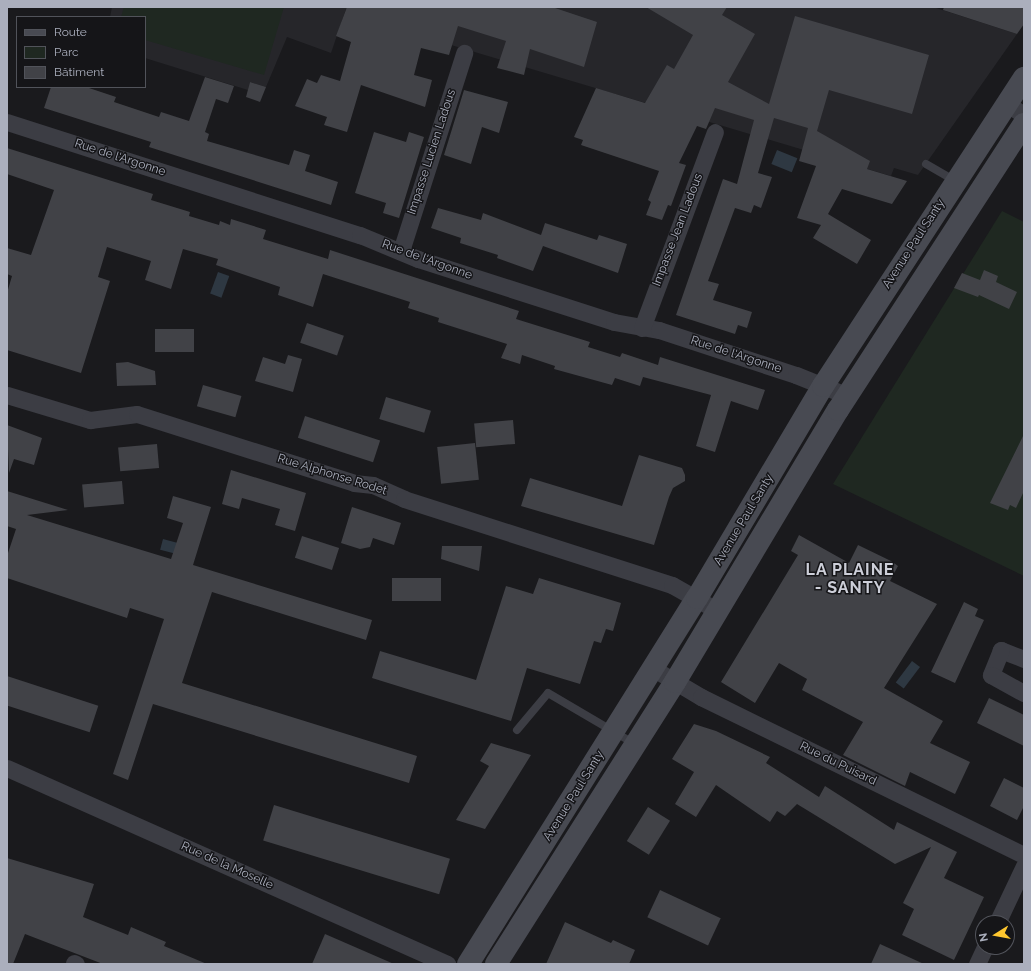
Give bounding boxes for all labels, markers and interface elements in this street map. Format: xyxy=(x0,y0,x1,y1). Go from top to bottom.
legend xyxy=(16,16,146,88)
text: Route xyxy=(54,25,87,39)
text: Parc xyxy=(54,45,79,59)
text: Bâtiment xyxy=(54,65,104,79)
street label: Impasse Lucien Ladous xyxy=(405,87,459,217)
street label: Rue de l'Argonne xyxy=(73,136,167,180)
street label: Impasse Jean Ladous xyxy=(650,171,706,289)
street label: Avenue Paul Santy xyxy=(880,197,948,291)
street label: Rue de l'Argonne xyxy=(380,237,474,283)
street label: Rue de l'Argonne xyxy=(689,333,783,377)
street label: Rue Alphonse Rodet xyxy=(275,451,389,499)
street label: Avenue Paul Santy xyxy=(711,472,777,568)
district label: LA PLAINE - SANTY xyxy=(805,560,895,598)
street label: Rue du Puisard xyxy=(797,739,879,789)
street label: Avenue Paul Santy xyxy=(540,748,608,844)
street label: Rue de la Moselle xyxy=(179,839,275,893)
north arrow xyxy=(975,915,1015,955)
text: N xyxy=(977,932,991,943)

